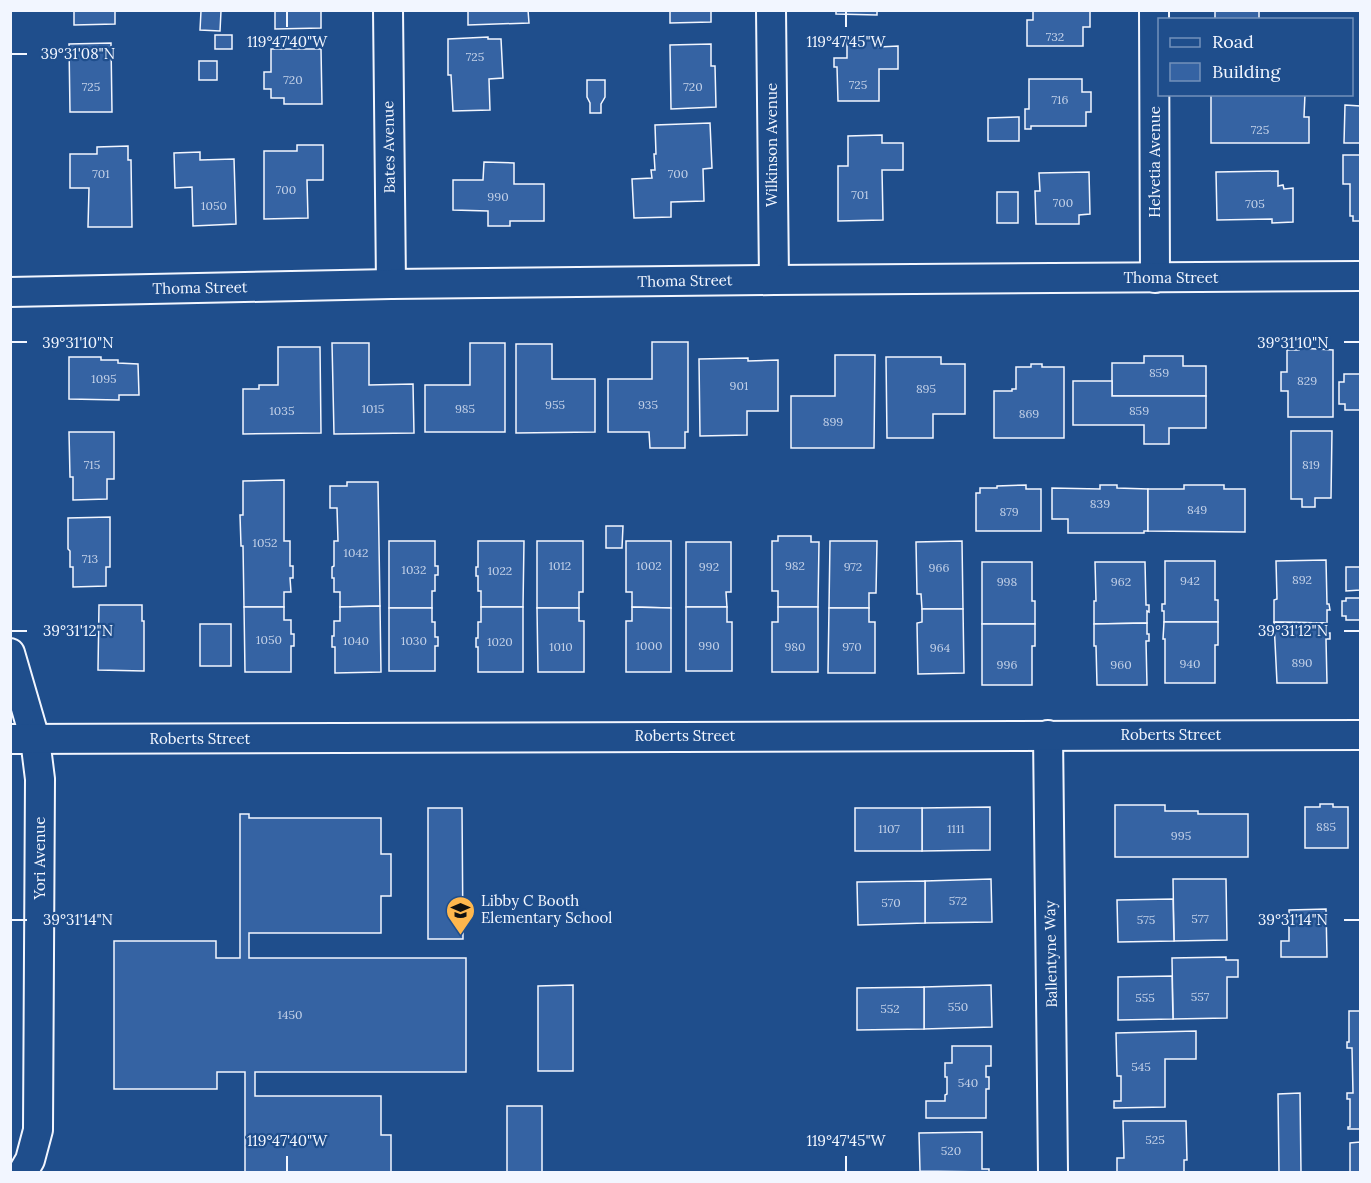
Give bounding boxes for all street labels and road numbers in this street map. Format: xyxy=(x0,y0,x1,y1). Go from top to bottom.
street label: Wilkinson Avenue xyxy=(762,83,781,207)
street label: Bates Avenue xyxy=(378,100,399,194)
street label: Helvetia Avenue xyxy=(1145,106,1164,218)
street label: Thoma Street xyxy=(1124,268,1219,287)
street label: Thoma Street xyxy=(637,270,733,291)
street label: Thoma Street xyxy=(152,277,248,298)
street label: Roberts Street xyxy=(1121,725,1222,744)
street label: Roberts Street xyxy=(635,726,736,745)
street label: Roberts Street xyxy=(150,729,251,748)
street label: Yori Avenue xyxy=(30,817,49,900)
street label: Ballentyne Way xyxy=(1040,900,1061,1008)

